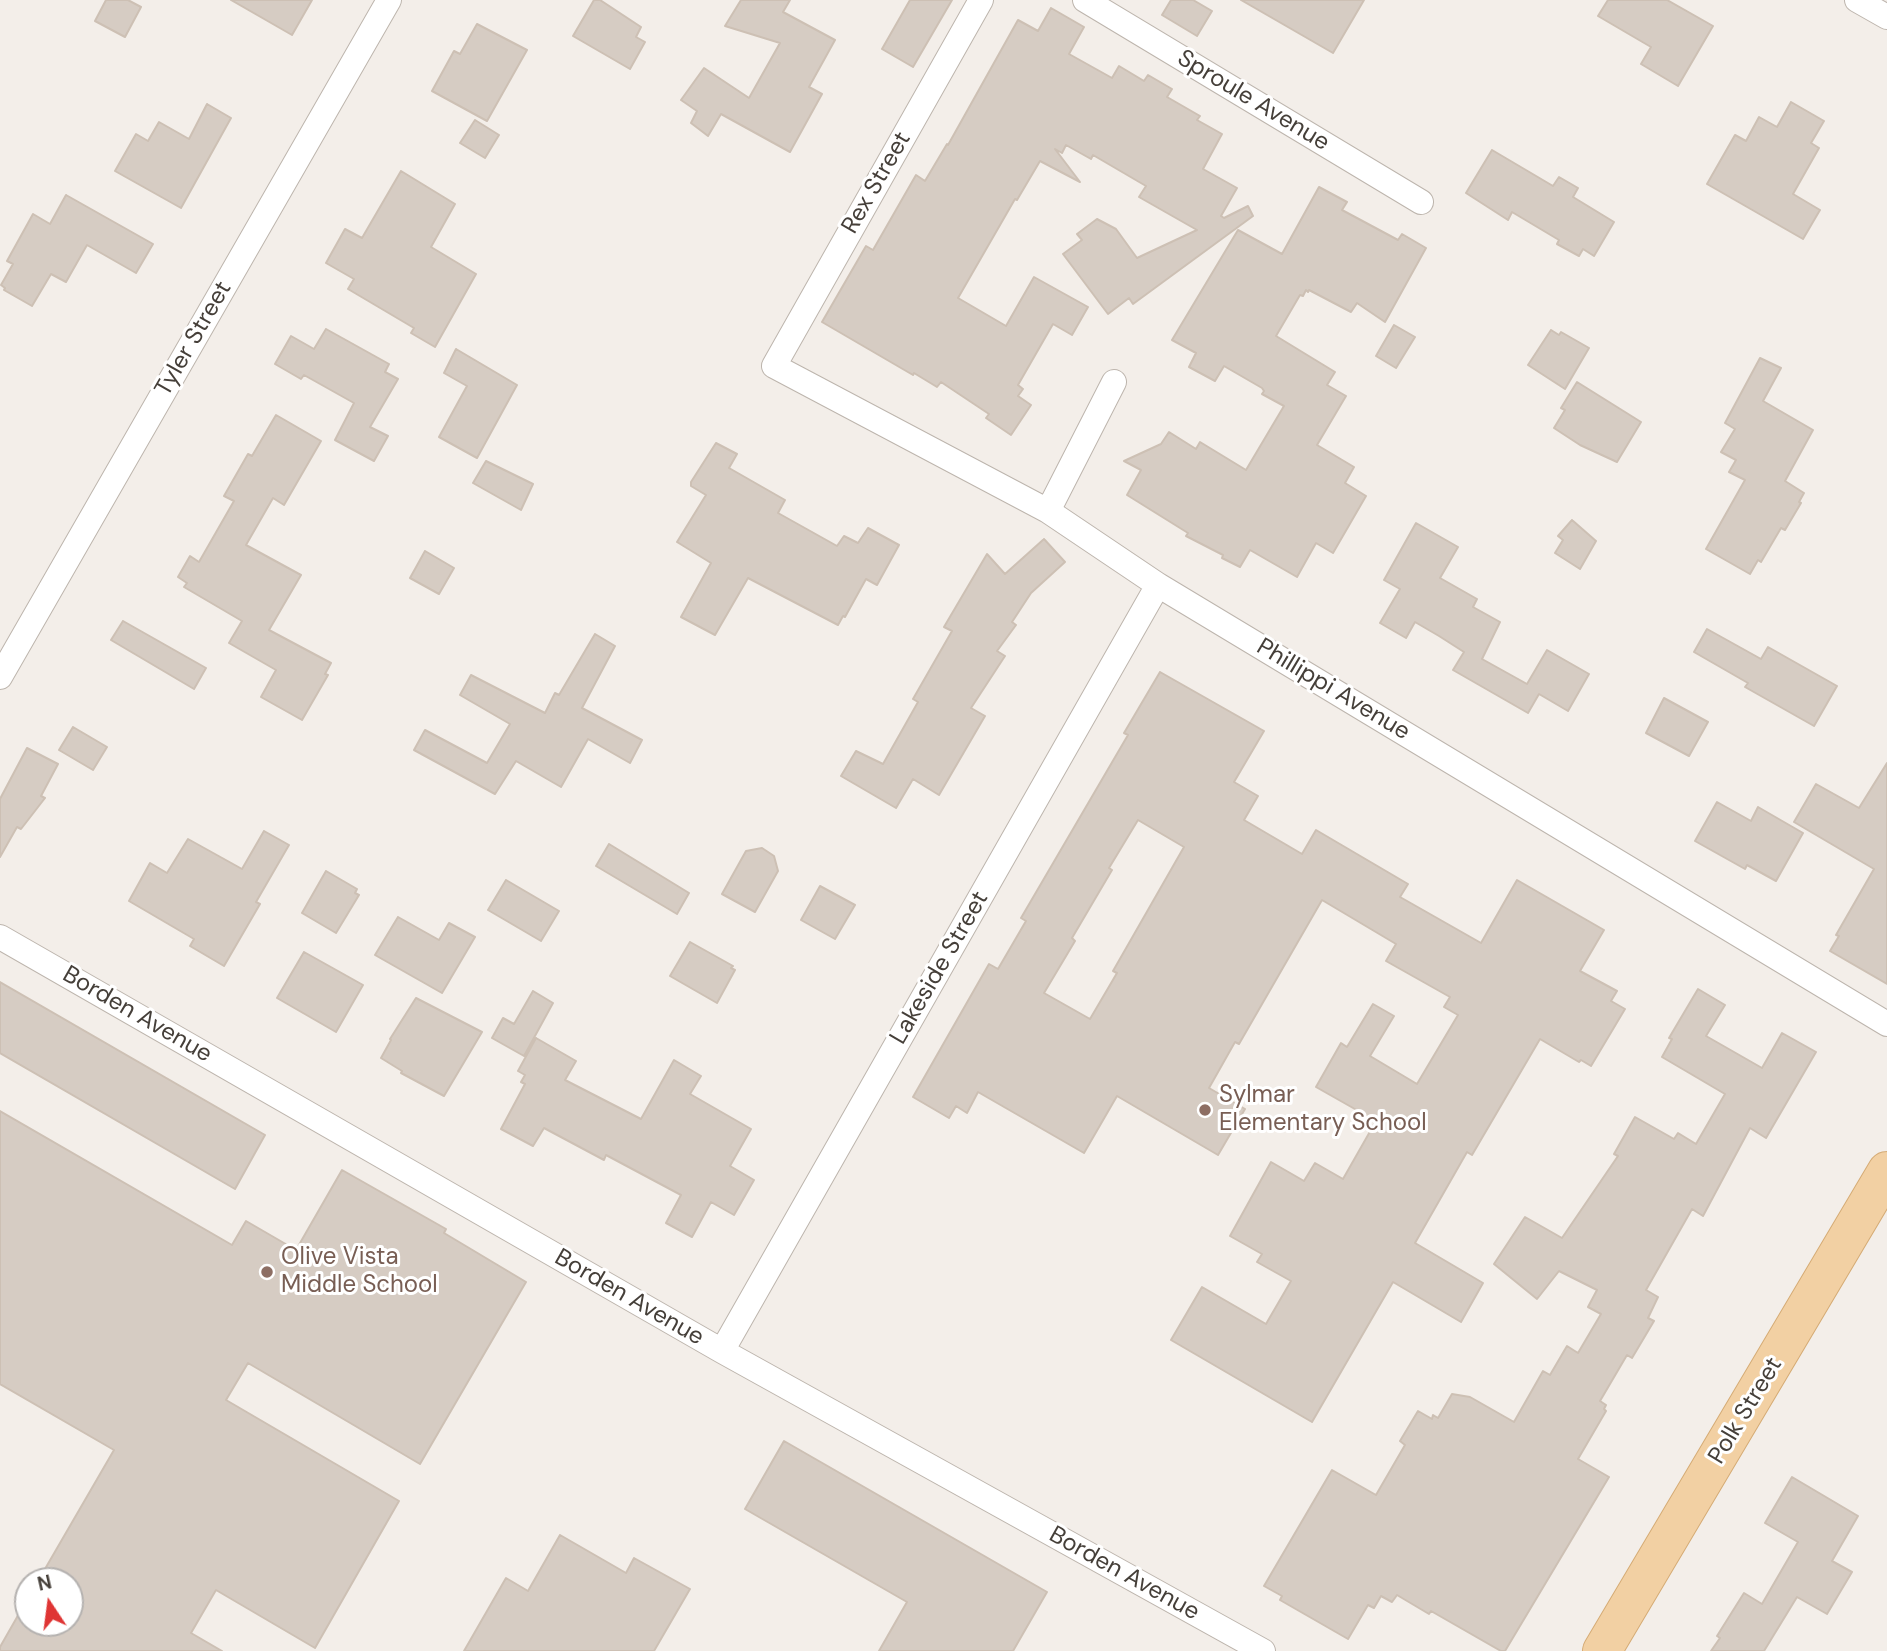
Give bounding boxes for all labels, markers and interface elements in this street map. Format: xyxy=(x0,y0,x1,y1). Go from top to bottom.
street label: Sproule Avenue xyxy=(1172,44,1334,158)
street label: Rex Street xyxy=(836,127,918,239)
street label: Tyler Street xyxy=(150,276,238,402)
street label: Phillippi Avenue xyxy=(1251,633,1415,747)
street label: Lakeside Street xyxy=(885,887,995,1049)
street label: Borden Avenue xyxy=(57,961,217,1069)
place label: Sylmar Elementary School xyxy=(1219,1082,1427,1138)
marker: Sylmar Elementary School xyxy=(1197,1102,1213,1118)
place label: Olive Vista Middle School xyxy=(281,1244,438,1300)
street label: Borden Avenue xyxy=(549,1244,709,1352)
marker: Olive Vista Middle School xyxy=(259,1264,275,1280)
street label: Polk Street xyxy=(1703,1352,1789,1470)
street label: Borden Avenue xyxy=(1044,1521,1204,1627)
north arrow xyxy=(14,1567,84,1637)
text: N xyxy=(35,1569,54,1597)

